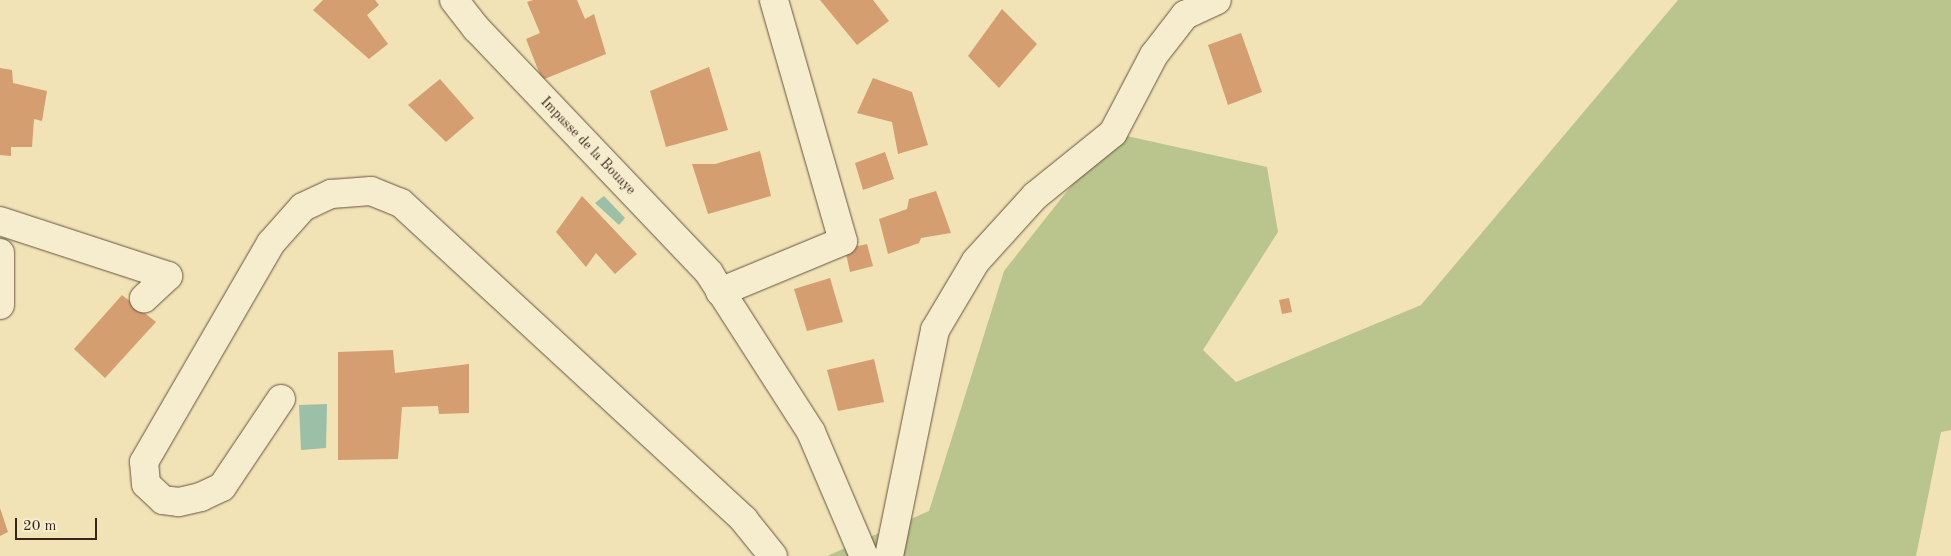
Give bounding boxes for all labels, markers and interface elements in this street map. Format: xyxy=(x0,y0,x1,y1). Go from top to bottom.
street label: Impasse de la Bouaye xyxy=(537,94,639,198)
scale bar xyxy=(18,508,100,540)
text: 20 m xyxy=(23,519,57,534)

